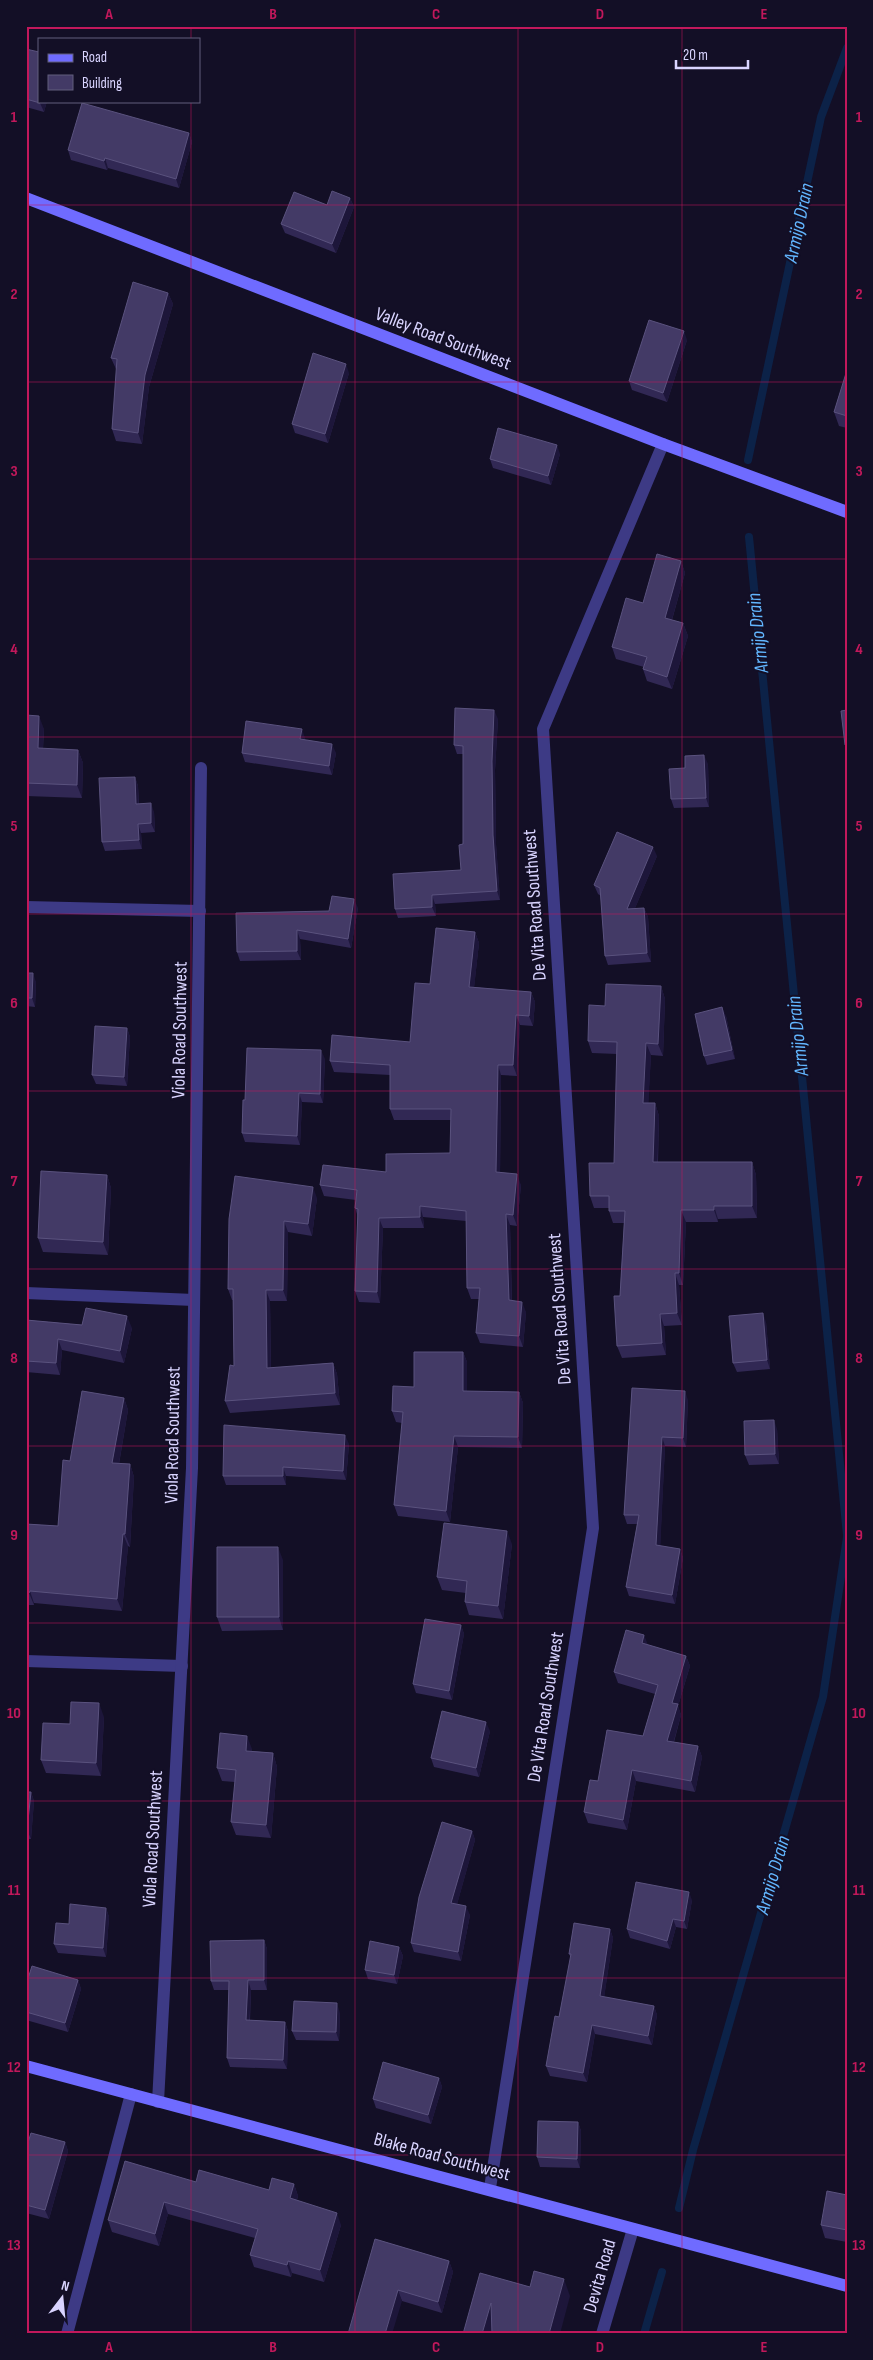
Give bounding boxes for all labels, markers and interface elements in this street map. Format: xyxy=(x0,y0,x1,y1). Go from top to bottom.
text: A xyxy=(104,5,113,24)
text: B xyxy=(269,5,277,24)
text: C xyxy=(432,5,440,24)
text: D xyxy=(596,5,604,24)
text: E xyxy=(761,5,768,24)
legend xyxy=(38,38,200,102)
scale bar xyxy=(676,38,748,70)
text: 20 m xyxy=(683,46,708,65)
text: Road xyxy=(82,48,107,67)
text: Building xyxy=(82,74,122,93)
text: 1 xyxy=(11,108,18,127)
text: 1 xyxy=(856,108,863,127)
water label: Armijo Drain xyxy=(779,181,819,266)
text: 2 xyxy=(10,285,18,304)
text: 2 xyxy=(855,285,863,304)
street label: Valley Road Southwest xyxy=(372,303,514,376)
text: 3 xyxy=(10,462,18,481)
text: 3 xyxy=(855,462,863,481)
water label: Armijo Drain xyxy=(742,592,774,675)
text: 4 xyxy=(10,640,18,659)
text: 4 xyxy=(855,640,863,659)
text: 5 xyxy=(10,817,18,836)
text: 5 xyxy=(855,817,863,836)
street label: De Vita Road Southwest xyxy=(518,828,552,981)
street label: Viola Road Southwest xyxy=(167,961,193,1099)
text: 6 xyxy=(10,994,18,1013)
text: 6 xyxy=(855,994,863,1013)
water label: Armijo Drain xyxy=(782,995,814,1078)
text: 7 xyxy=(11,1172,18,1191)
text: 7 xyxy=(856,1172,863,1191)
street label: De Vita Road Southwest xyxy=(543,1232,577,1385)
text: 8 xyxy=(10,1349,18,1368)
text: 8 xyxy=(855,1349,863,1368)
street label: Viola Road Southwest xyxy=(160,1366,186,1504)
text: 9 xyxy=(10,1526,18,1545)
text: 9 xyxy=(855,1526,863,1545)
street label: De Vita Road Southwest xyxy=(523,1630,569,1784)
text: 10 xyxy=(7,1704,21,1723)
text: 10 xyxy=(852,1704,866,1723)
street label: Viola Road Southwest xyxy=(138,1770,168,1908)
water label: Armijo Drain xyxy=(750,1833,796,1918)
text: 11 xyxy=(8,1881,21,1900)
text: 11 xyxy=(853,1881,866,1900)
text: 12 xyxy=(7,2058,21,2077)
text: 12 xyxy=(852,2058,866,2077)
street label: Blake Road Southwest xyxy=(371,2128,513,2186)
text: 13 xyxy=(7,2236,21,2255)
text: 13 xyxy=(852,2236,866,2255)
street label: Devita Road xyxy=(579,2237,621,2315)
north arrow xyxy=(38,2272,88,2322)
text: N xyxy=(60,2277,71,2295)
text: A xyxy=(104,2338,113,2357)
text: B xyxy=(269,2338,277,2357)
text: C xyxy=(432,2338,440,2357)
text: D xyxy=(596,2338,604,2357)
text: E xyxy=(761,2338,768,2357)

